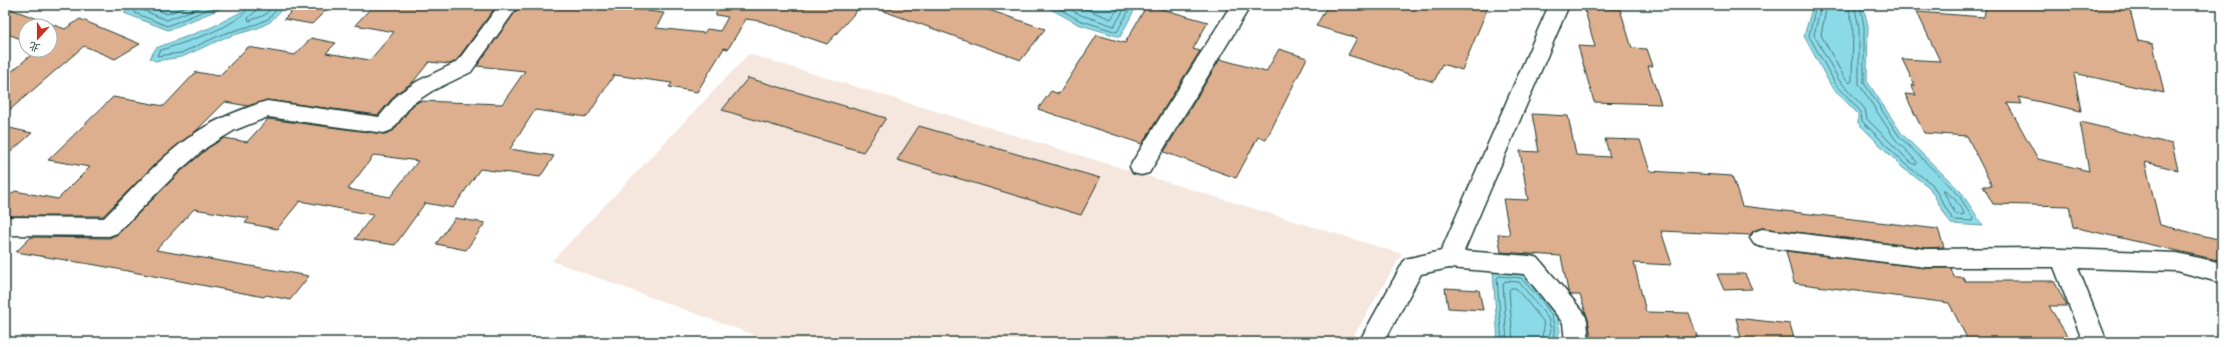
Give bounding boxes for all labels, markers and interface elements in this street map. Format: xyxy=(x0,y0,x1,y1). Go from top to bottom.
north arrow xyxy=(18,18,58,58)
text: 北 xyxy=(26,36,43,57)

